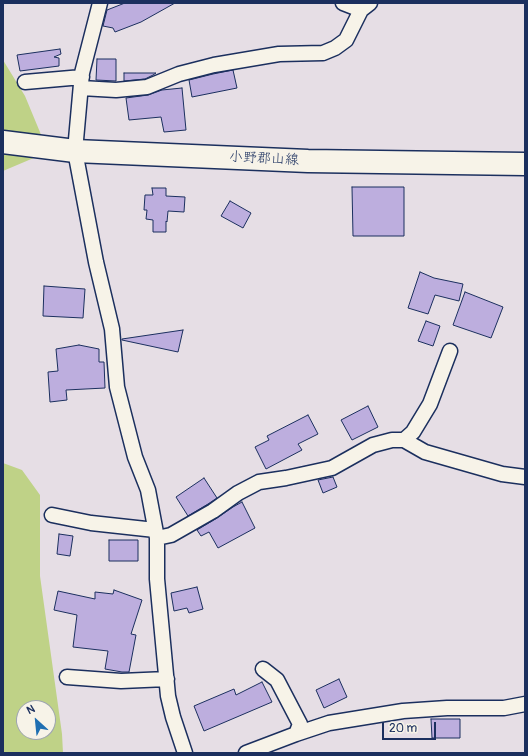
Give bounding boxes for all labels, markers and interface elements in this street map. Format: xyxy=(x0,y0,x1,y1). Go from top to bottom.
street label: 小野郡山線 xyxy=(229,149,299,169)
north arrow xyxy=(16,700,56,740)
text: N xyxy=(25,702,37,717)
scale bar xyxy=(384,714,438,740)
text: 20 m xyxy=(389,721,417,736)

